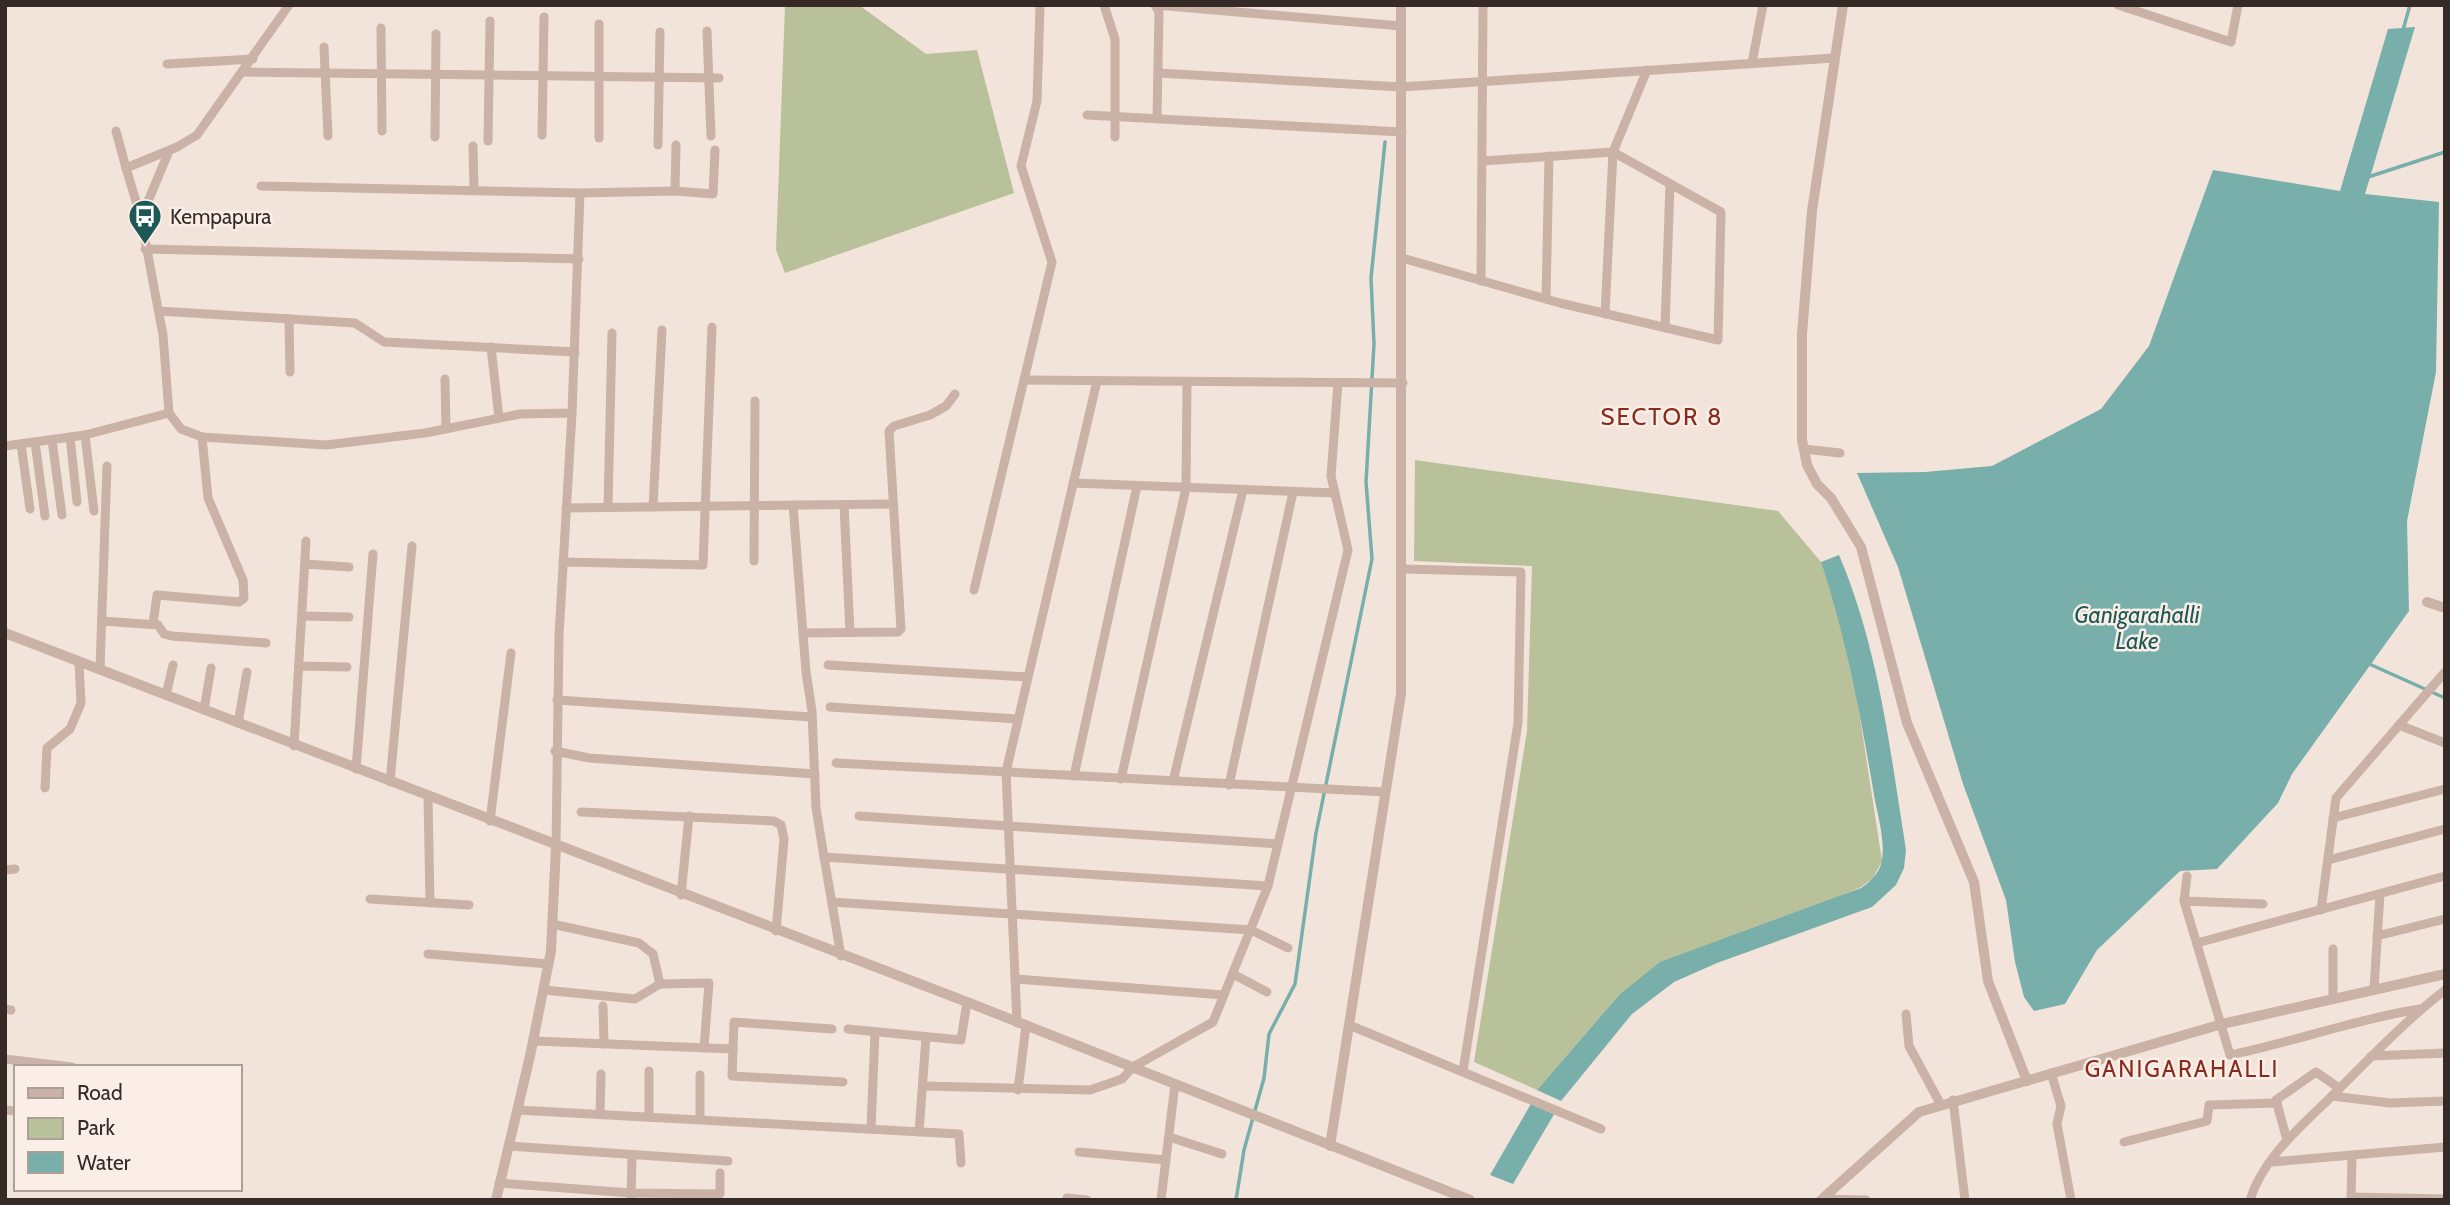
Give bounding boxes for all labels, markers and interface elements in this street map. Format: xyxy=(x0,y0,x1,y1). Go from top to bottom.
bus stop icon: Kempapura xyxy=(126,197,164,246)
place label: Kempapura xyxy=(170,204,271,229)
district label: SECTOR 8 xyxy=(1601,402,1723,431)
water label: Ganigarahalli Lake xyxy=(2074,601,2201,655)
district label: GANIGARAHALLI xyxy=(2085,1055,2279,1083)
legend xyxy=(14,1065,242,1191)
text: Road xyxy=(77,1080,123,1105)
text: Park xyxy=(77,1115,115,1140)
text: Water xyxy=(77,1150,131,1175)

